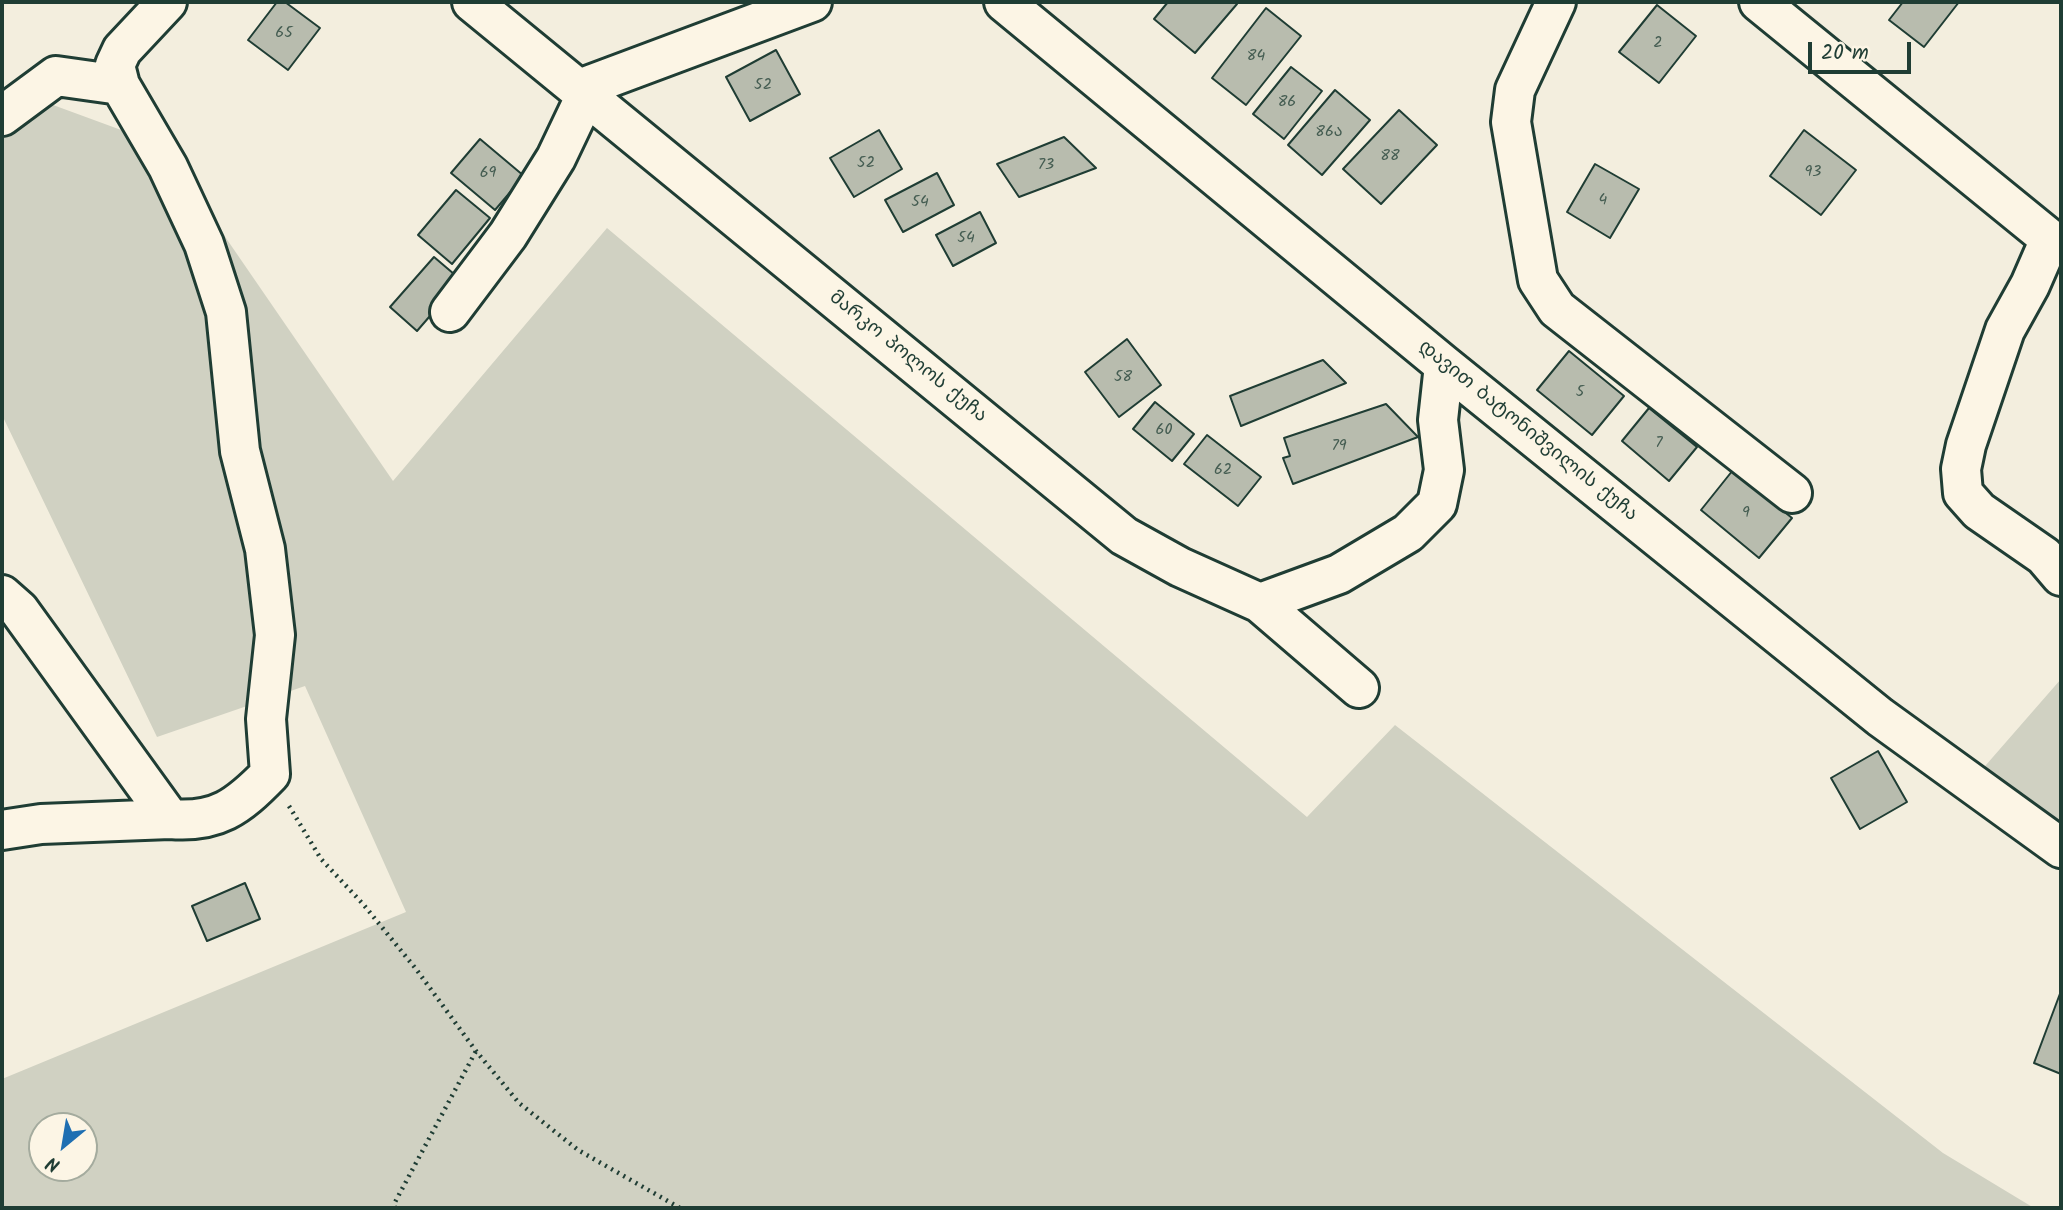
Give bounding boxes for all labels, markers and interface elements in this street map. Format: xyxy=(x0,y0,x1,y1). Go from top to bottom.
house number: 65 xyxy=(275,24,293,44)
scale bar xyxy=(1811,28,1914,72)
house number: 2 xyxy=(1653,34,1663,54)
text: 20 m xyxy=(1821,37,1869,70)
house number: 84 xyxy=(1247,47,1265,67)
house number: 52 xyxy=(754,76,772,96)
house number: 86 xyxy=(1278,93,1296,113)
house number: 86ა xyxy=(1315,123,1343,143)
house number: 88 xyxy=(1380,147,1400,167)
house number: 52 xyxy=(857,154,875,174)
house number: 73 xyxy=(1038,156,1054,176)
house number: 93 xyxy=(1805,163,1821,183)
house number: 69 xyxy=(480,164,496,184)
house number: 4 xyxy=(1599,191,1607,211)
house number: 54 xyxy=(911,193,929,213)
house number: 54 xyxy=(957,229,975,249)
street label: მარკო პოლოს ქუჩა xyxy=(823,287,991,429)
street label: დავით ბატონიშვილის ქუჩა xyxy=(1413,337,1641,527)
house number: 58 xyxy=(1114,368,1132,388)
house number: 5 xyxy=(1576,383,1584,403)
house number: 60 xyxy=(1156,421,1172,441)
house number: 7 xyxy=(1655,434,1663,454)
house number: 79 xyxy=(1331,437,1347,457)
house number: 62 xyxy=(1214,461,1232,481)
house number: 9 xyxy=(1742,504,1750,524)
north arrow xyxy=(28,1112,98,1182)
text: N xyxy=(41,1147,66,1179)

